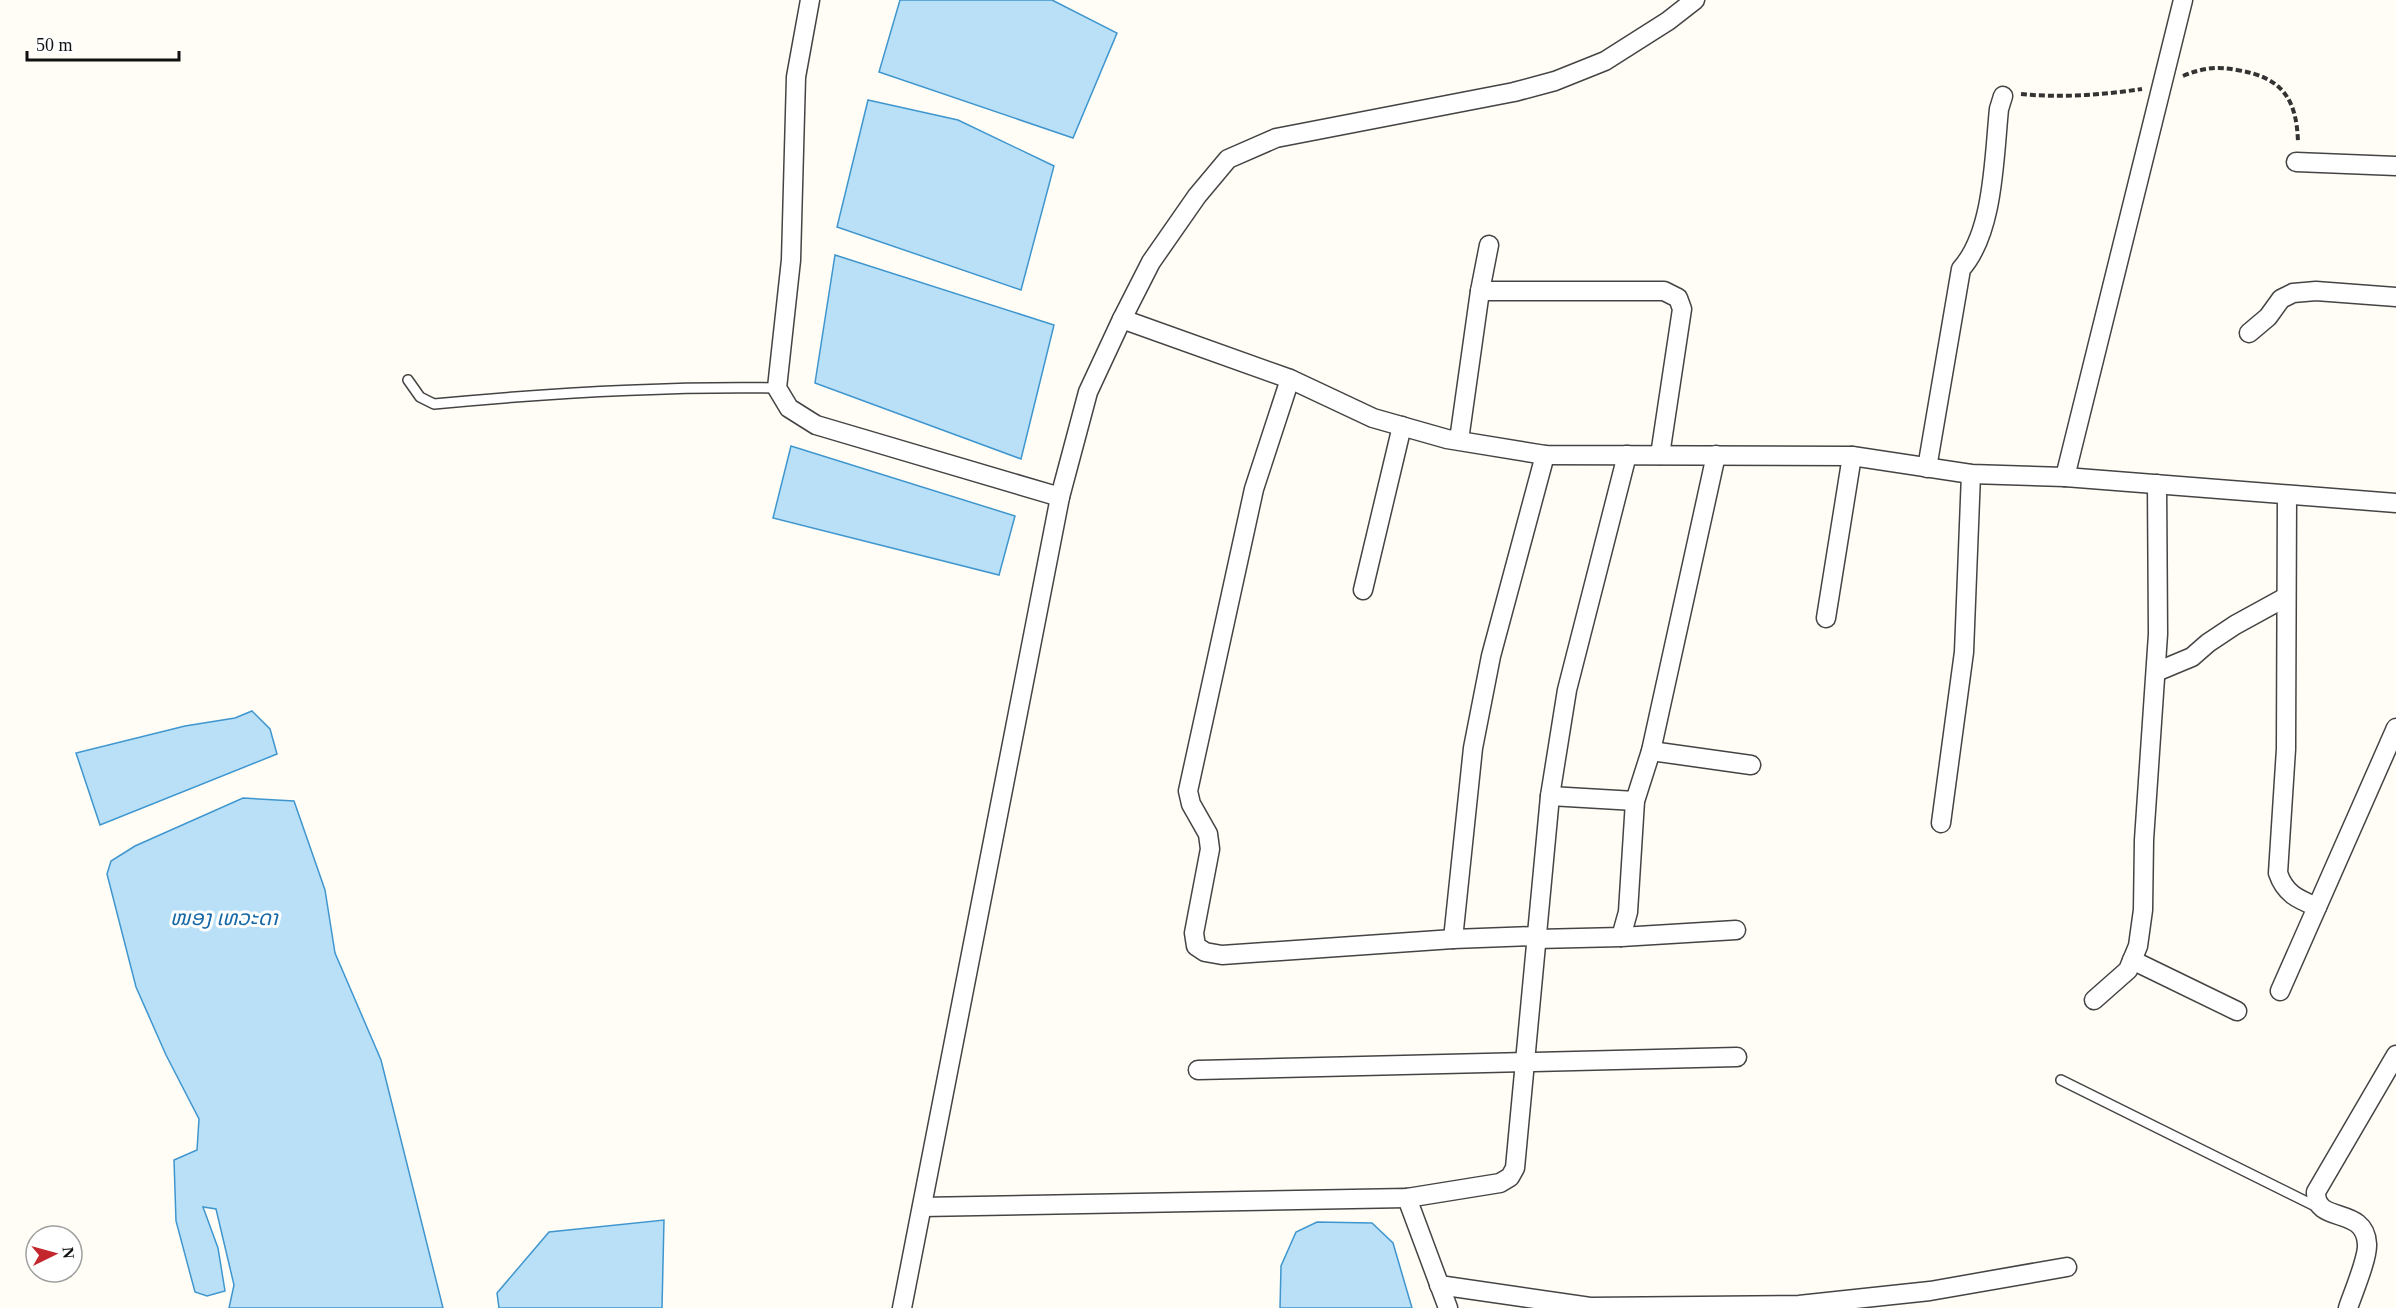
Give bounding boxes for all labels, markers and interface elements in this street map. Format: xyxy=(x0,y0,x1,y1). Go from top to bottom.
scale bar xyxy=(27,24,178,62)
text: 50 m xyxy=(36,35,73,55)
water label: ໜອງ ເທວະດາ xyxy=(170,906,279,930)
north arrow xyxy=(24,1224,84,1284)
text: N xyxy=(59,1246,77,1260)

